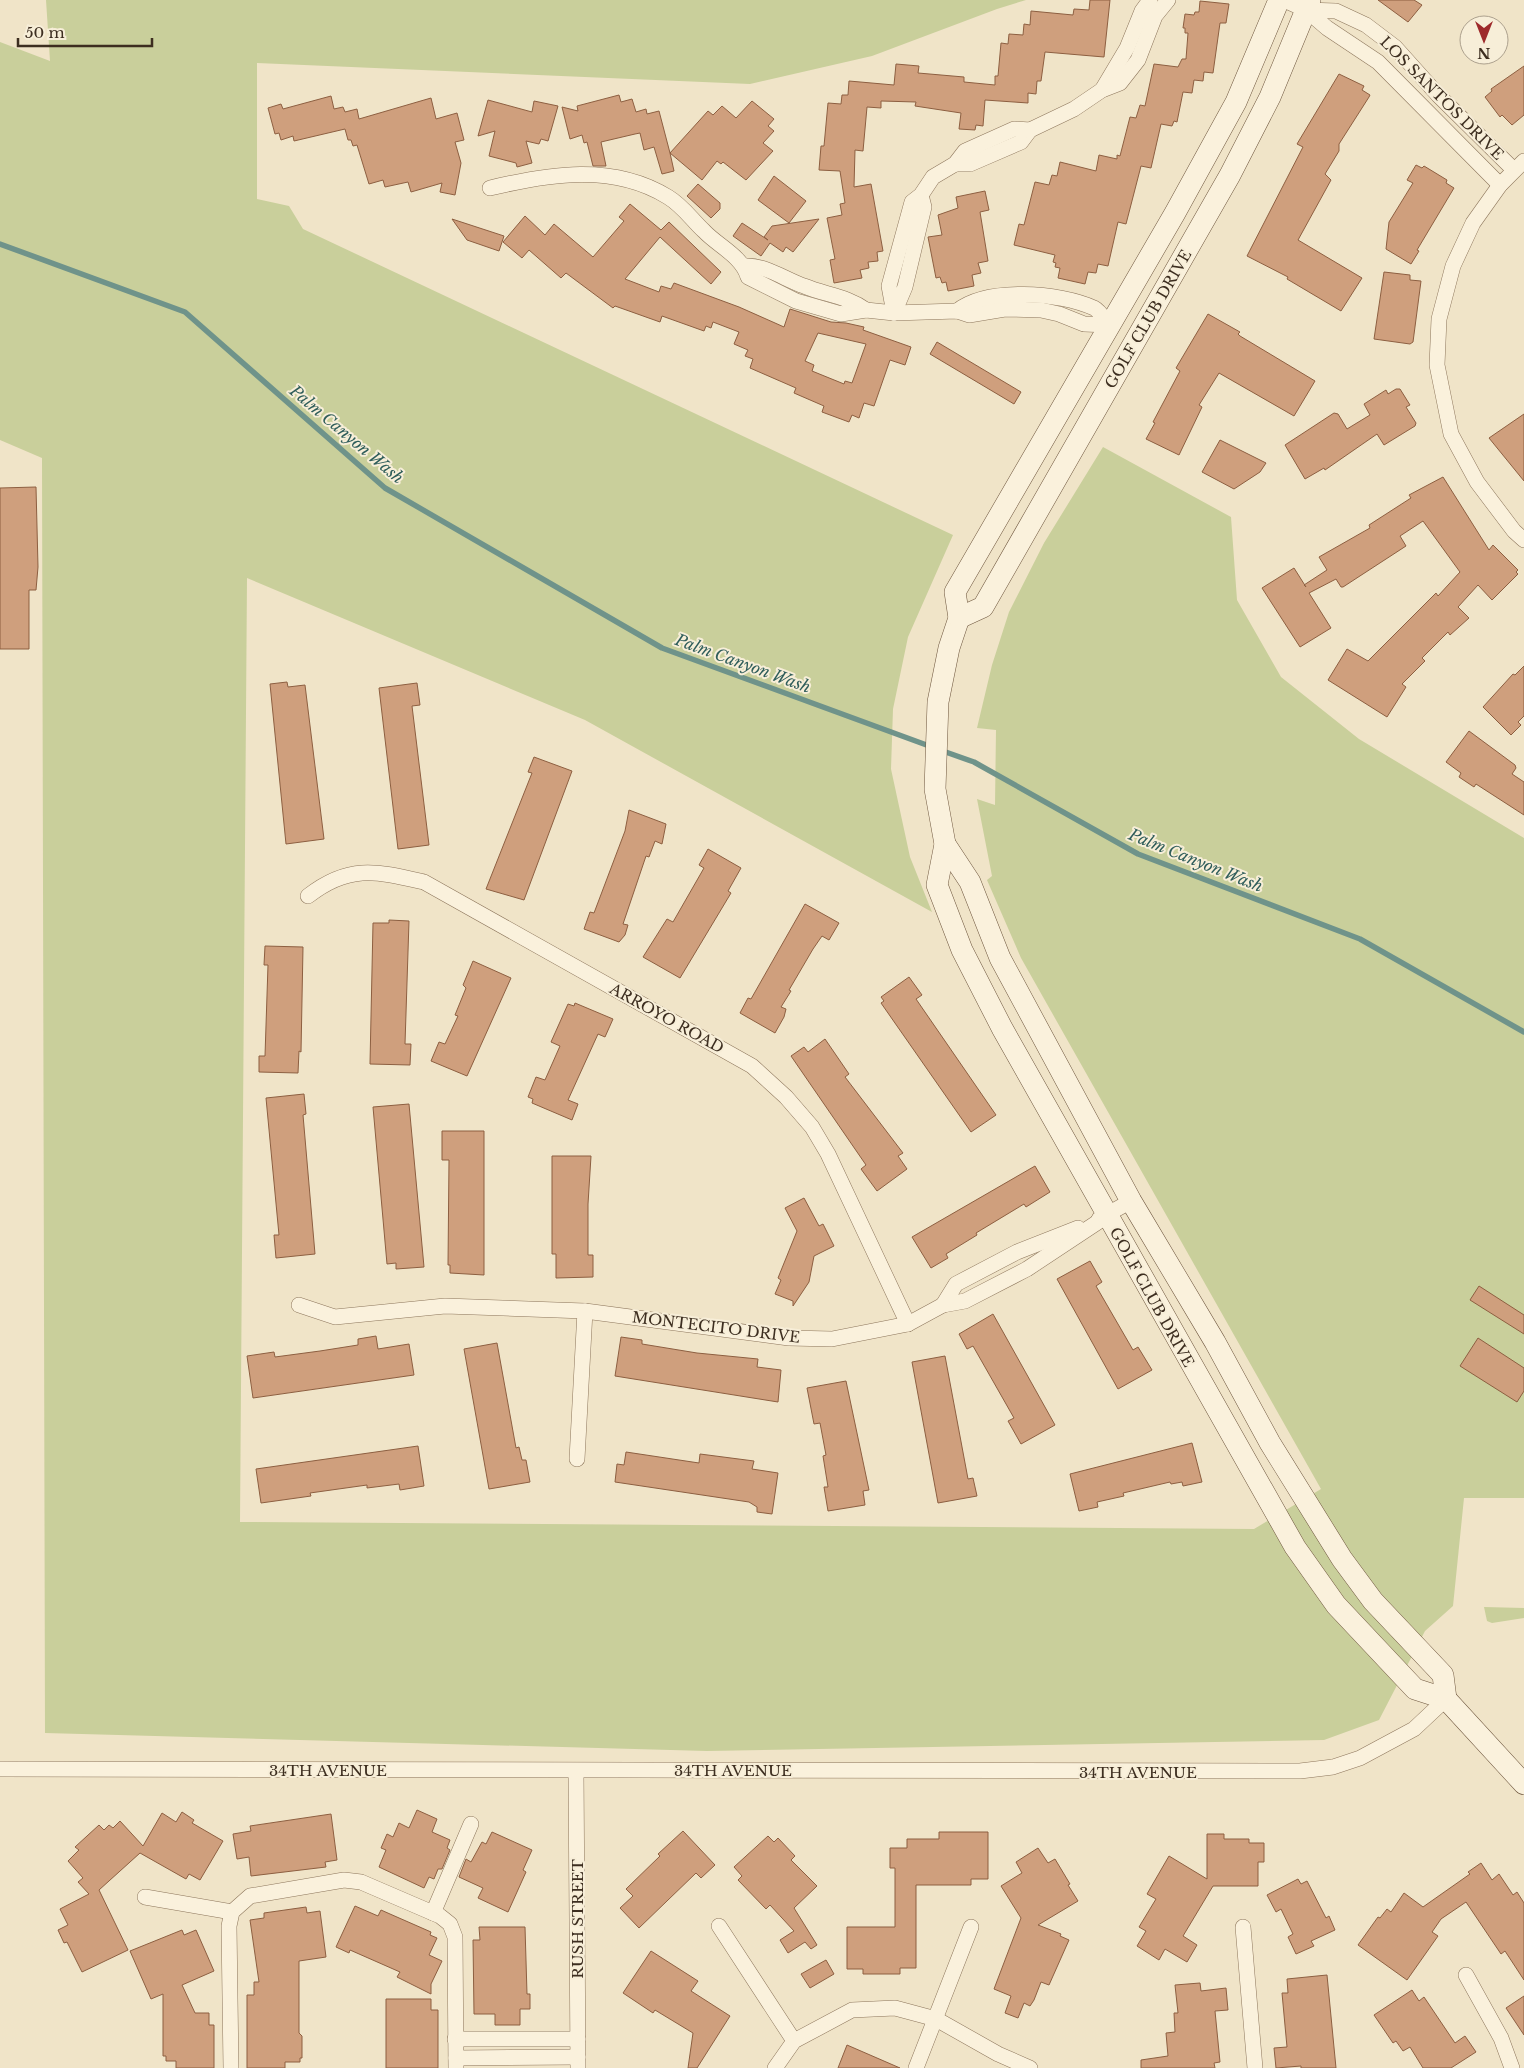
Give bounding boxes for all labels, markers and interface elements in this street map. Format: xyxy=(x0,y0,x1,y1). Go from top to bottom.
scale bar xyxy=(18,15,151,47)
north arrow xyxy=(1459,15,1509,65)
text: 50 m xyxy=(25,23,65,42)
street label: LOS SANTOS DRIVE xyxy=(1376,32,1508,164)
street label: GOLF CLUB DRIVE xyxy=(1101,246,1196,392)
water label: Palm Canyon Wash xyxy=(285,380,408,488)
water label: Palm Canyon Wash xyxy=(672,629,813,697)
water label: Palm Canyon Wash xyxy=(1125,824,1266,896)
street label: ARROYO ROAD xyxy=(606,978,727,1057)
street label: GOLF CLUB DRIVE xyxy=(1106,1224,1198,1370)
street label: MONTECITO DRIVE xyxy=(631,1307,801,1347)
street label: 34TH AVENUE xyxy=(269,1761,387,1780)
street label: 34TH AVENUE xyxy=(674,1761,792,1780)
street label: 34TH AVENUE xyxy=(1079,1763,1197,1782)
street label: RUSH STREET xyxy=(568,1859,587,1979)

